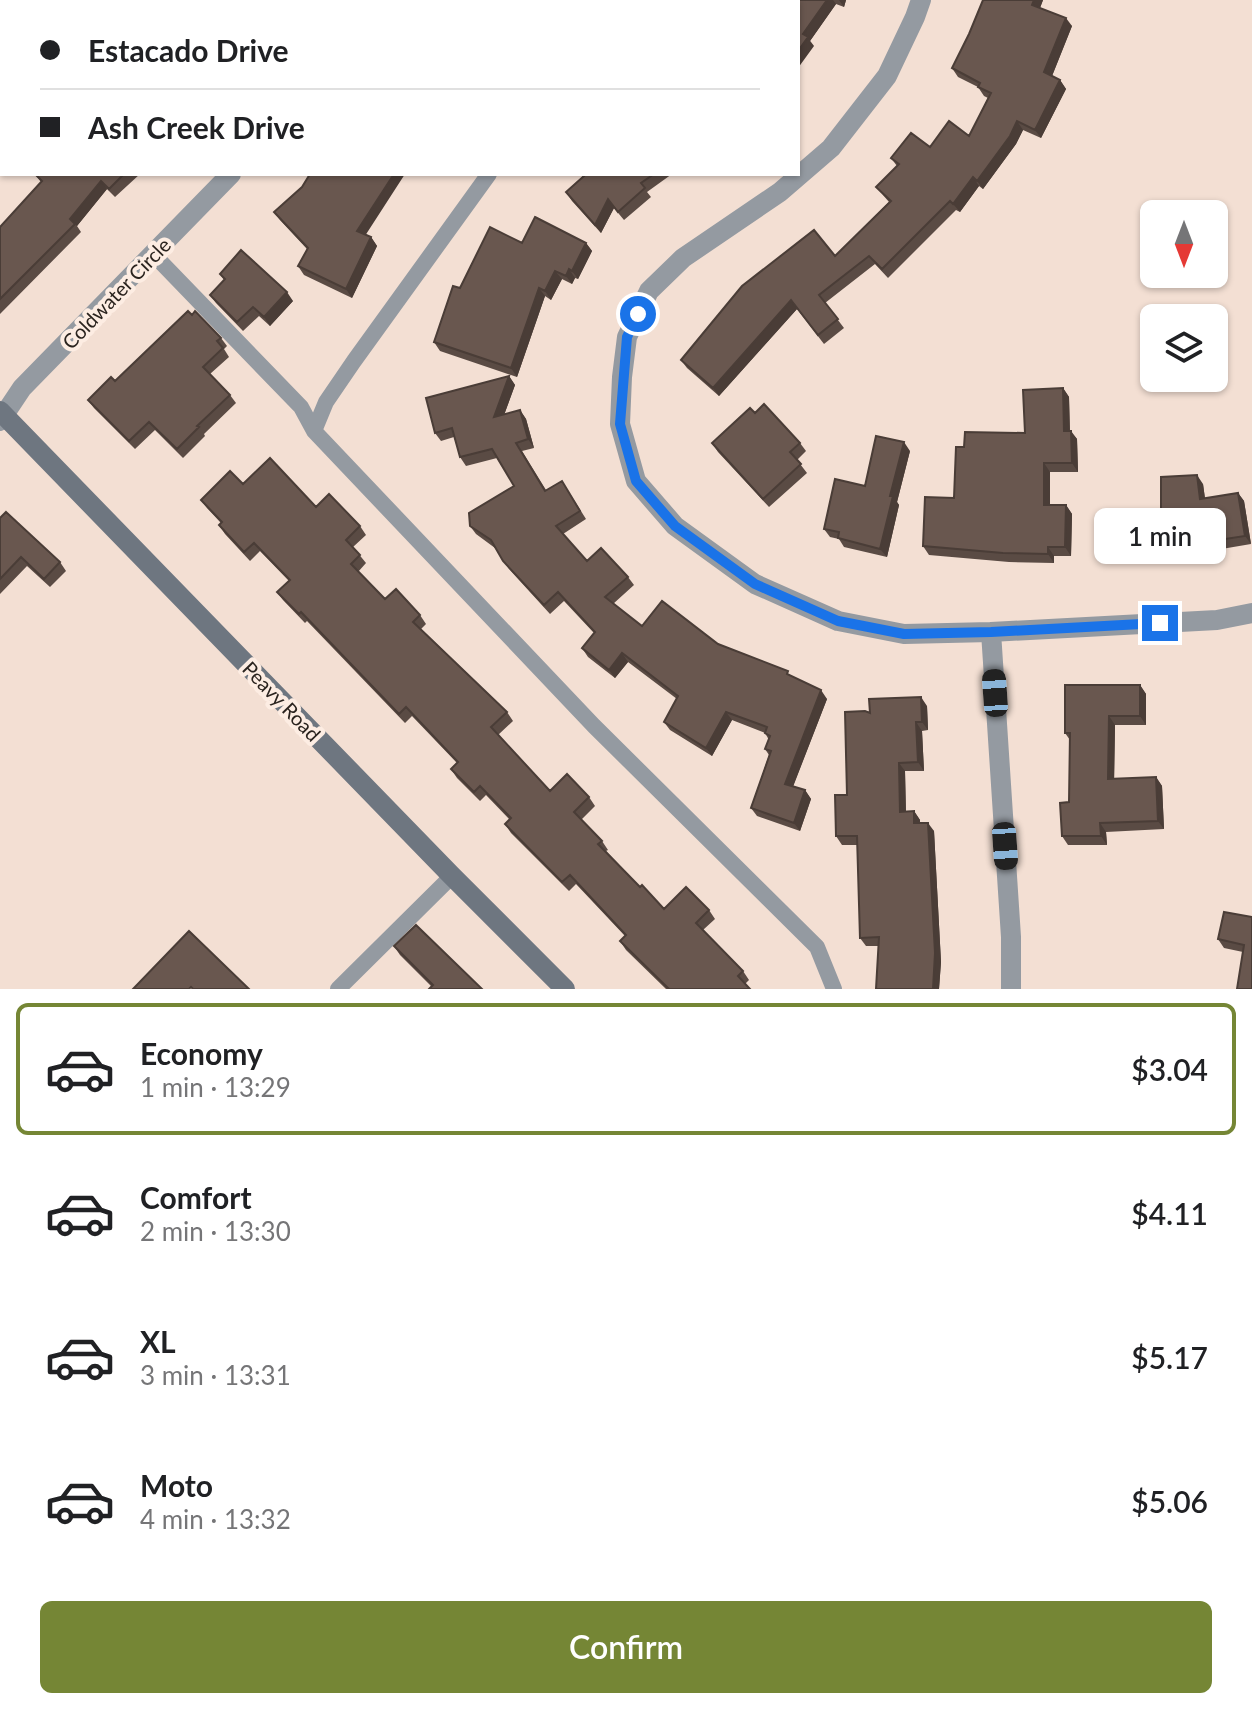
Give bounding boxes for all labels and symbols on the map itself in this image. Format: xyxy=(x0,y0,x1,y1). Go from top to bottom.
north arrow xyxy=(1140,200,1228,288)
street label: Coldwater Circle xyxy=(57,232,175,354)
route start xyxy=(620,296,656,332)
callout: 1 min xyxy=(1094,507,1226,563)
route end xyxy=(1142,605,1178,641)
street label: Peavy Road xyxy=(238,656,326,746)
car xyxy=(981,668,1009,718)
car xyxy=(991,821,1019,871)

